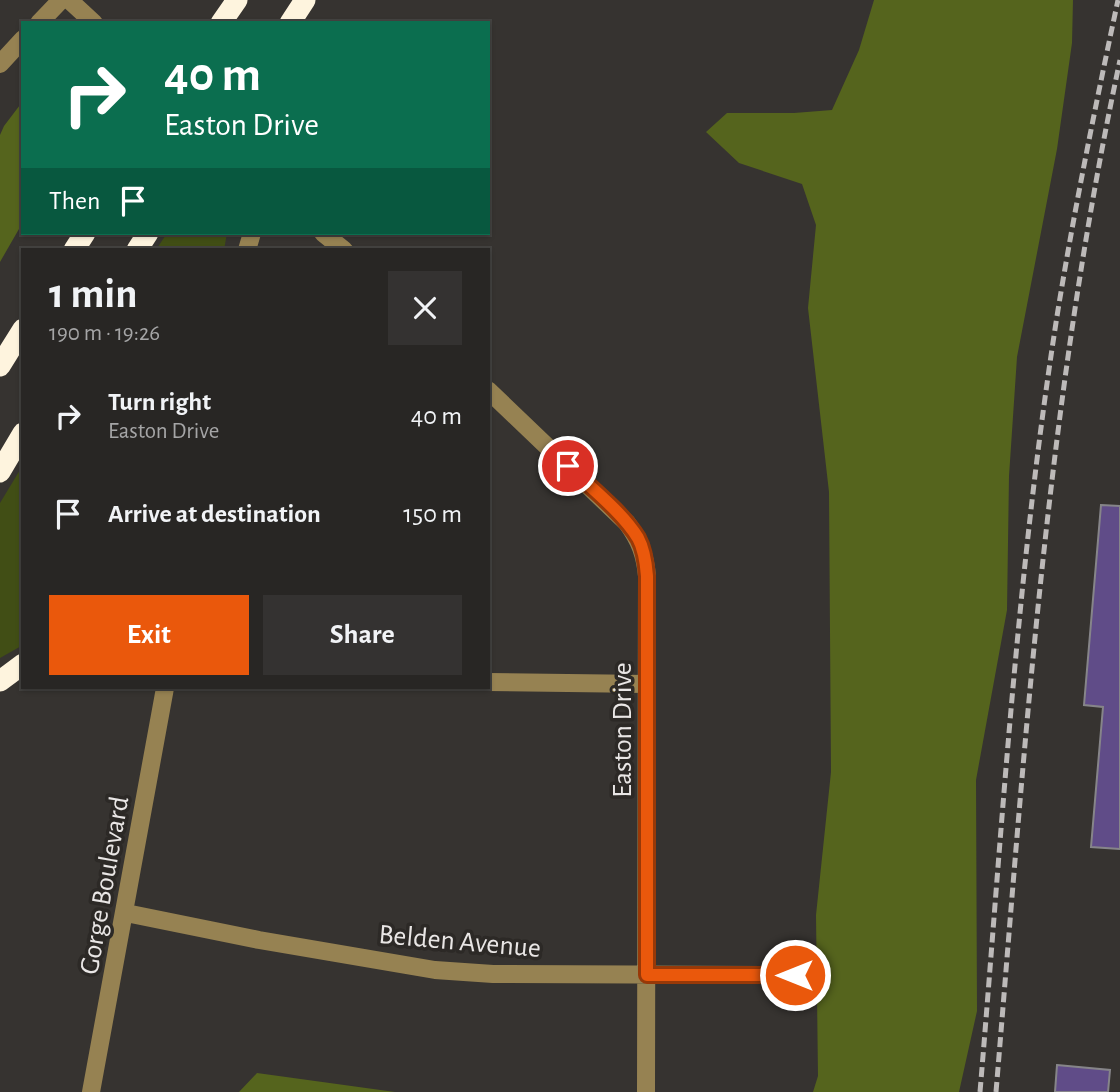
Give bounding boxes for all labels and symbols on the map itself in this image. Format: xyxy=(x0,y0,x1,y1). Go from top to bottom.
pin xyxy=(538,436,598,496)
street label: Easton Drive xyxy=(609,662,637,798)
street label: Gorge Boulevard xyxy=(76,794,134,976)
street label: Belden Avenue xyxy=(378,921,542,963)
position arrow xyxy=(758,938,832,1012)

